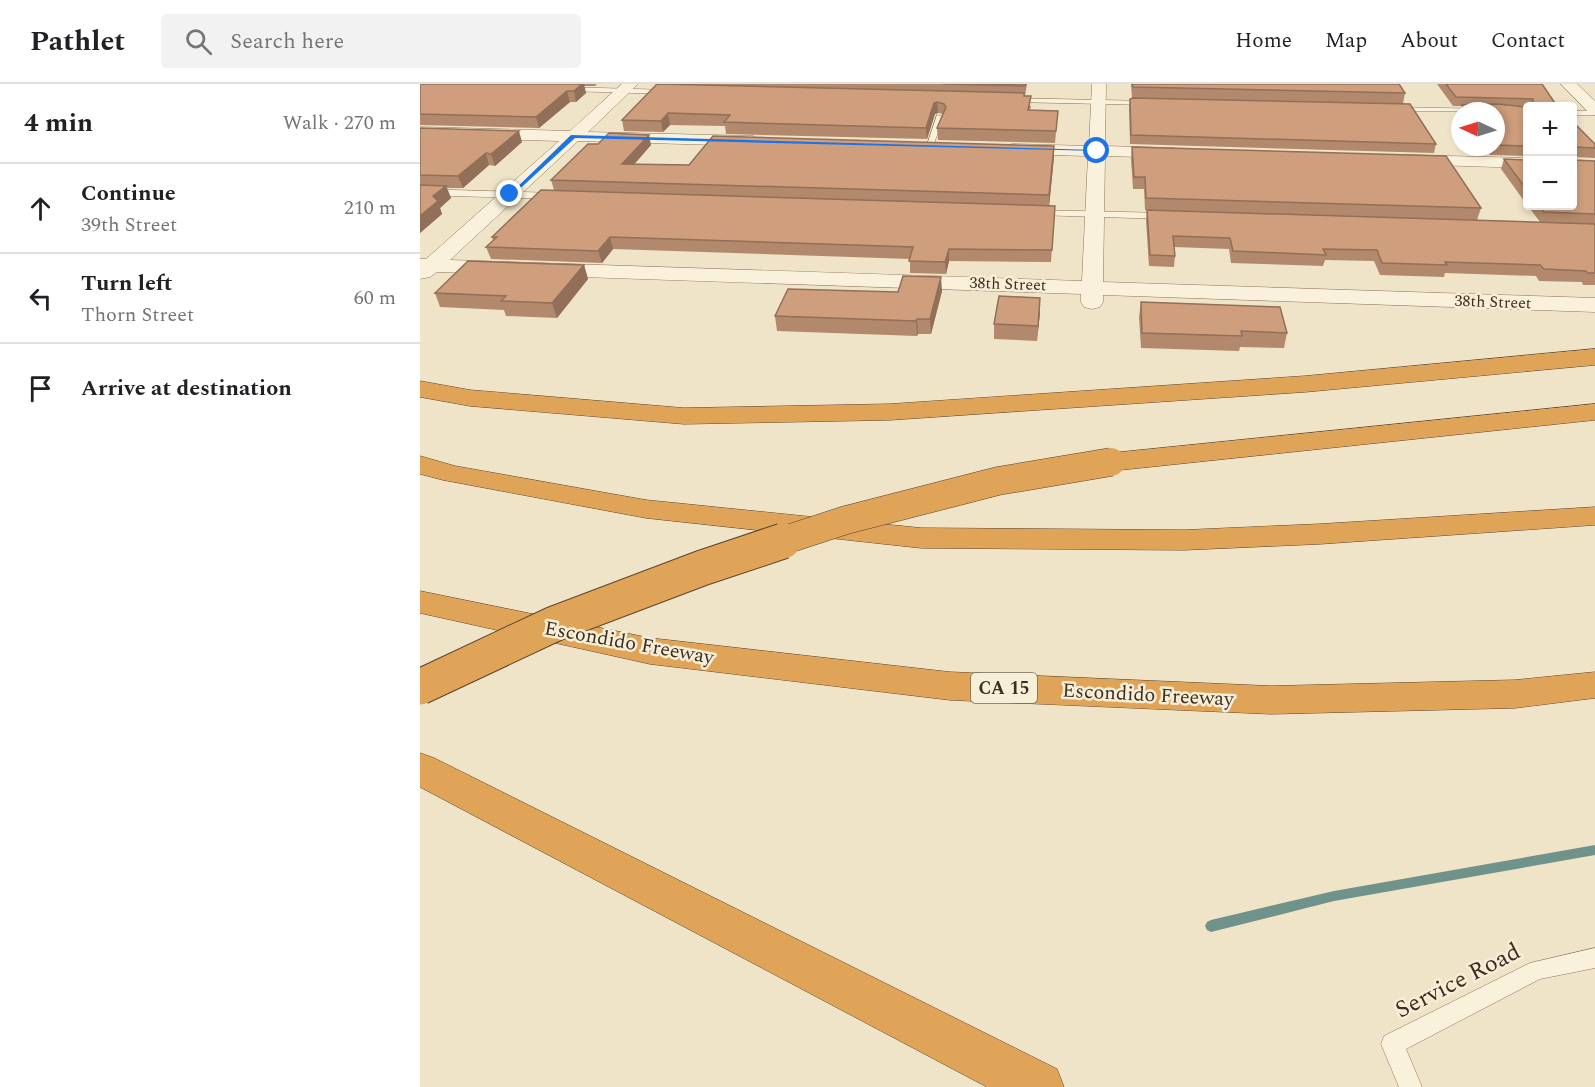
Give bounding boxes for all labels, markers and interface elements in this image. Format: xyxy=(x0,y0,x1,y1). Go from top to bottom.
search box xyxy=(161,14,581,68)
text: Pathlet xyxy=(30,20,125,63)
icon: search xyxy=(182,25,215,58)
text: Search here xyxy=(230,25,344,58)
text: Home xyxy=(1235,25,1292,57)
text: Map xyxy=(1325,25,1367,57)
text: About xyxy=(1400,25,1458,57)
text: Contact xyxy=(1491,25,1565,57)
north arrow xyxy=(1451,102,1505,156)
map controls xyxy=(1523,102,1577,210)
button: + xyxy=(1523,102,1577,156)
text: 4 min xyxy=(24,103,93,143)
text: Walk · 270 m xyxy=(283,108,396,138)
route start xyxy=(1083,137,1109,163)
button: − xyxy=(1523,156,1577,210)
text: Continue xyxy=(81,177,176,210)
route end xyxy=(496,180,522,206)
icon: ahead xyxy=(24,192,57,225)
text: 210 m xyxy=(344,193,396,223)
text: 39th Street xyxy=(81,210,177,240)
text: Turn left xyxy=(81,267,173,300)
street label: 38th Street xyxy=(969,271,1047,297)
icon: left xyxy=(24,282,57,315)
text: 60 m xyxy=(354,283,396,313)
street label: 38th Street xyxy=(1454,289,1532,315)
text: Thorn Street xyxy=(81,300,194,330)
icon: arrive xyxy=(24,372,57,405)
text: Arrive at destination xyxy=(81,372,292,405)
street label: Escondido Freeway xyxy=(542,613,717,673)
road number: CA 15 xyxy=(971,673,1037,703)
street label: Escondido Freeway xyxy=(1062,676,1236,715)
street label: Service Road xyxy=(1389,934,1527,1028)

